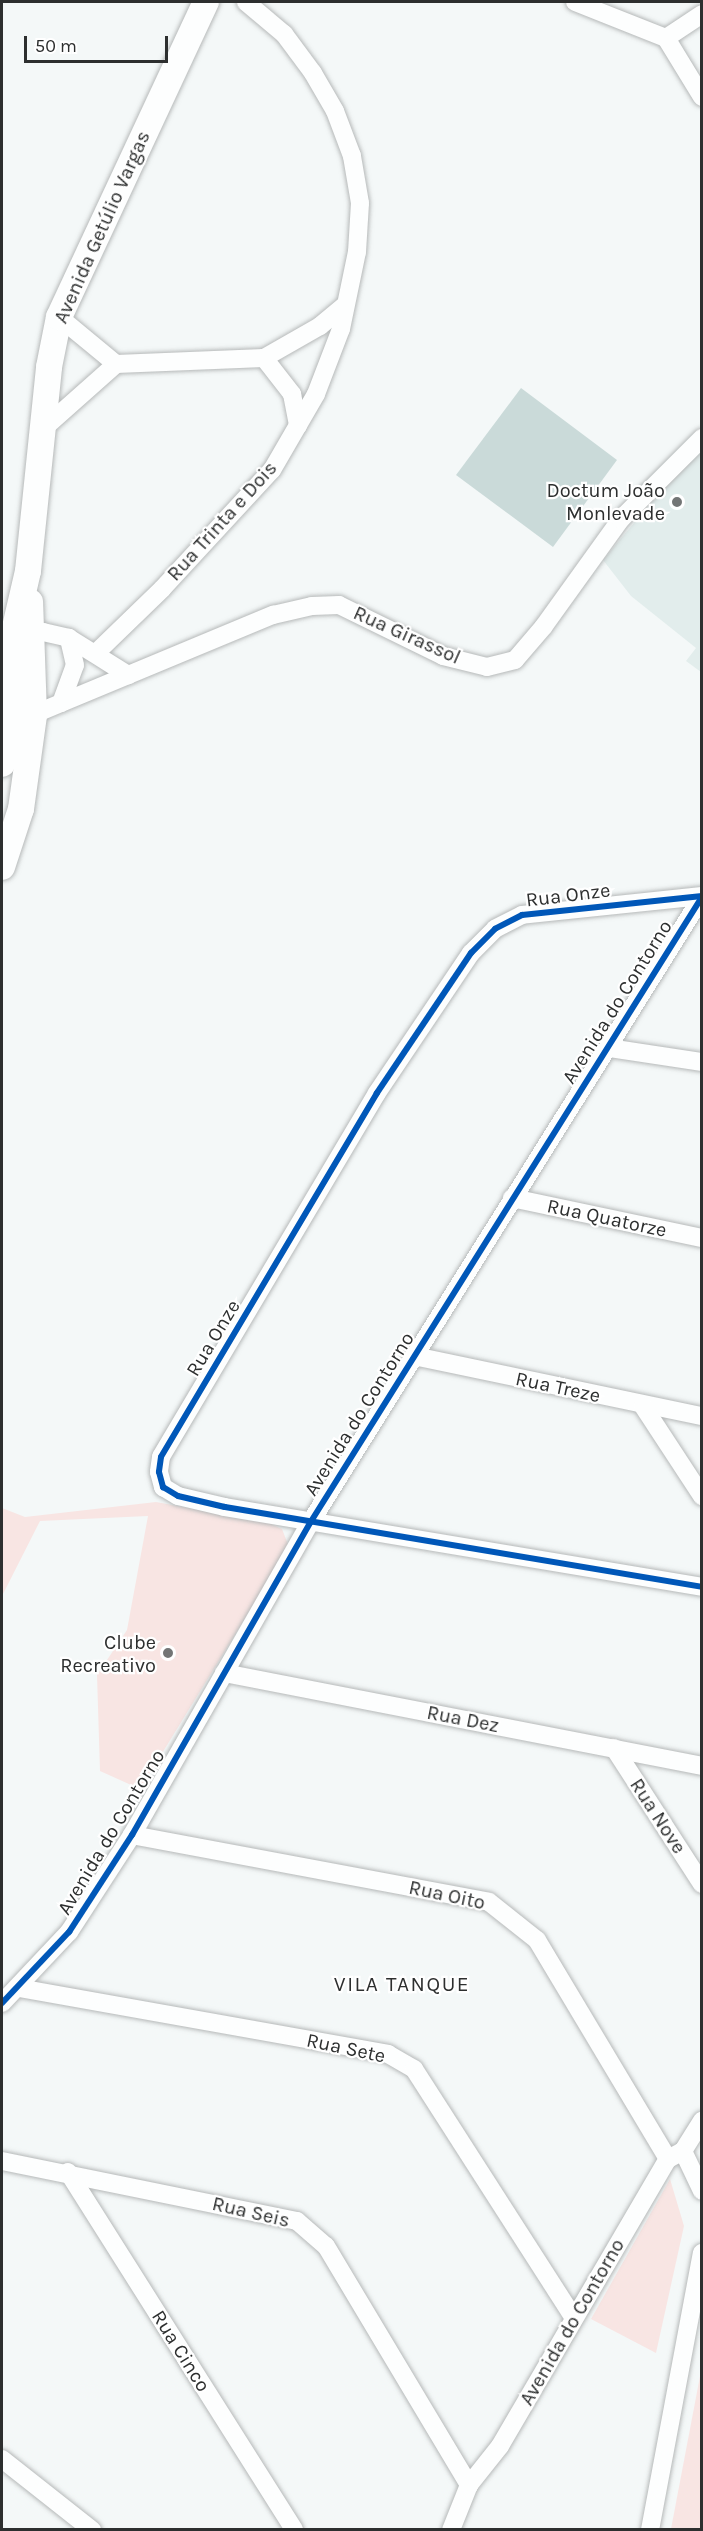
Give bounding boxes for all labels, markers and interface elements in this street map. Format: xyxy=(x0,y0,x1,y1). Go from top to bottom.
scale bar xyxy=(27,24,171,62)
text: 50 m xyxy=(35,35,77,57)
street label: Avenida Getúlio Vargas xyxy=(49,127,155,327)
street label: Rua Trinta e Dois xyxy=(162,456,282,586)
place label: Doctum João Monlevade xyxy=(547,478,665,525)
marker: Doctum João Monlevade xyxy=(670,495,684,509)
street label: Rua Girassol xyxy=(350,601,464,669)
street label: Rua Onze xyxy=(524,878,612,912)
street label: Avenida do Contorno xyxy=(557,916,677,1088)
street label: Rua Quatorze xyxy=(545,1194,669,1242)
street label: Rua Onze xyxy=(181,1295,245,1381)
street label: Avenida do Contorno xyxy=(299,1328,419,1500)
street label: Rua Treze xyxy=(513,1366,603,1408)
place label: Clube Recreativo xyxy=(60,1630,156,1677)
marker: Clube Recreativo xyxy=(161,1646,175,1660)
street label: Rua Dez xyxy=(425,1700,501,1738)
street label: Avenida do Contorno xyxy=(52,1745,170,1919)
street label: Rua Nove xyxy=(625,1774,691,1858)
street label: Rua Oito xyxy=(407,1875,487,1915)
district label: VILA TANQUE xyxy=(334,1971,470,1997)
street label: Rua Sete xyxy=(304,2028,388,2068)
street label: Rua Seis xyxy=(210,2191,292,2233)
street label: Avenida do Contorno xyxy=(514,2234,630,2410)
street label: Rua Cinco xyxy=(147,2306,215,2396)

